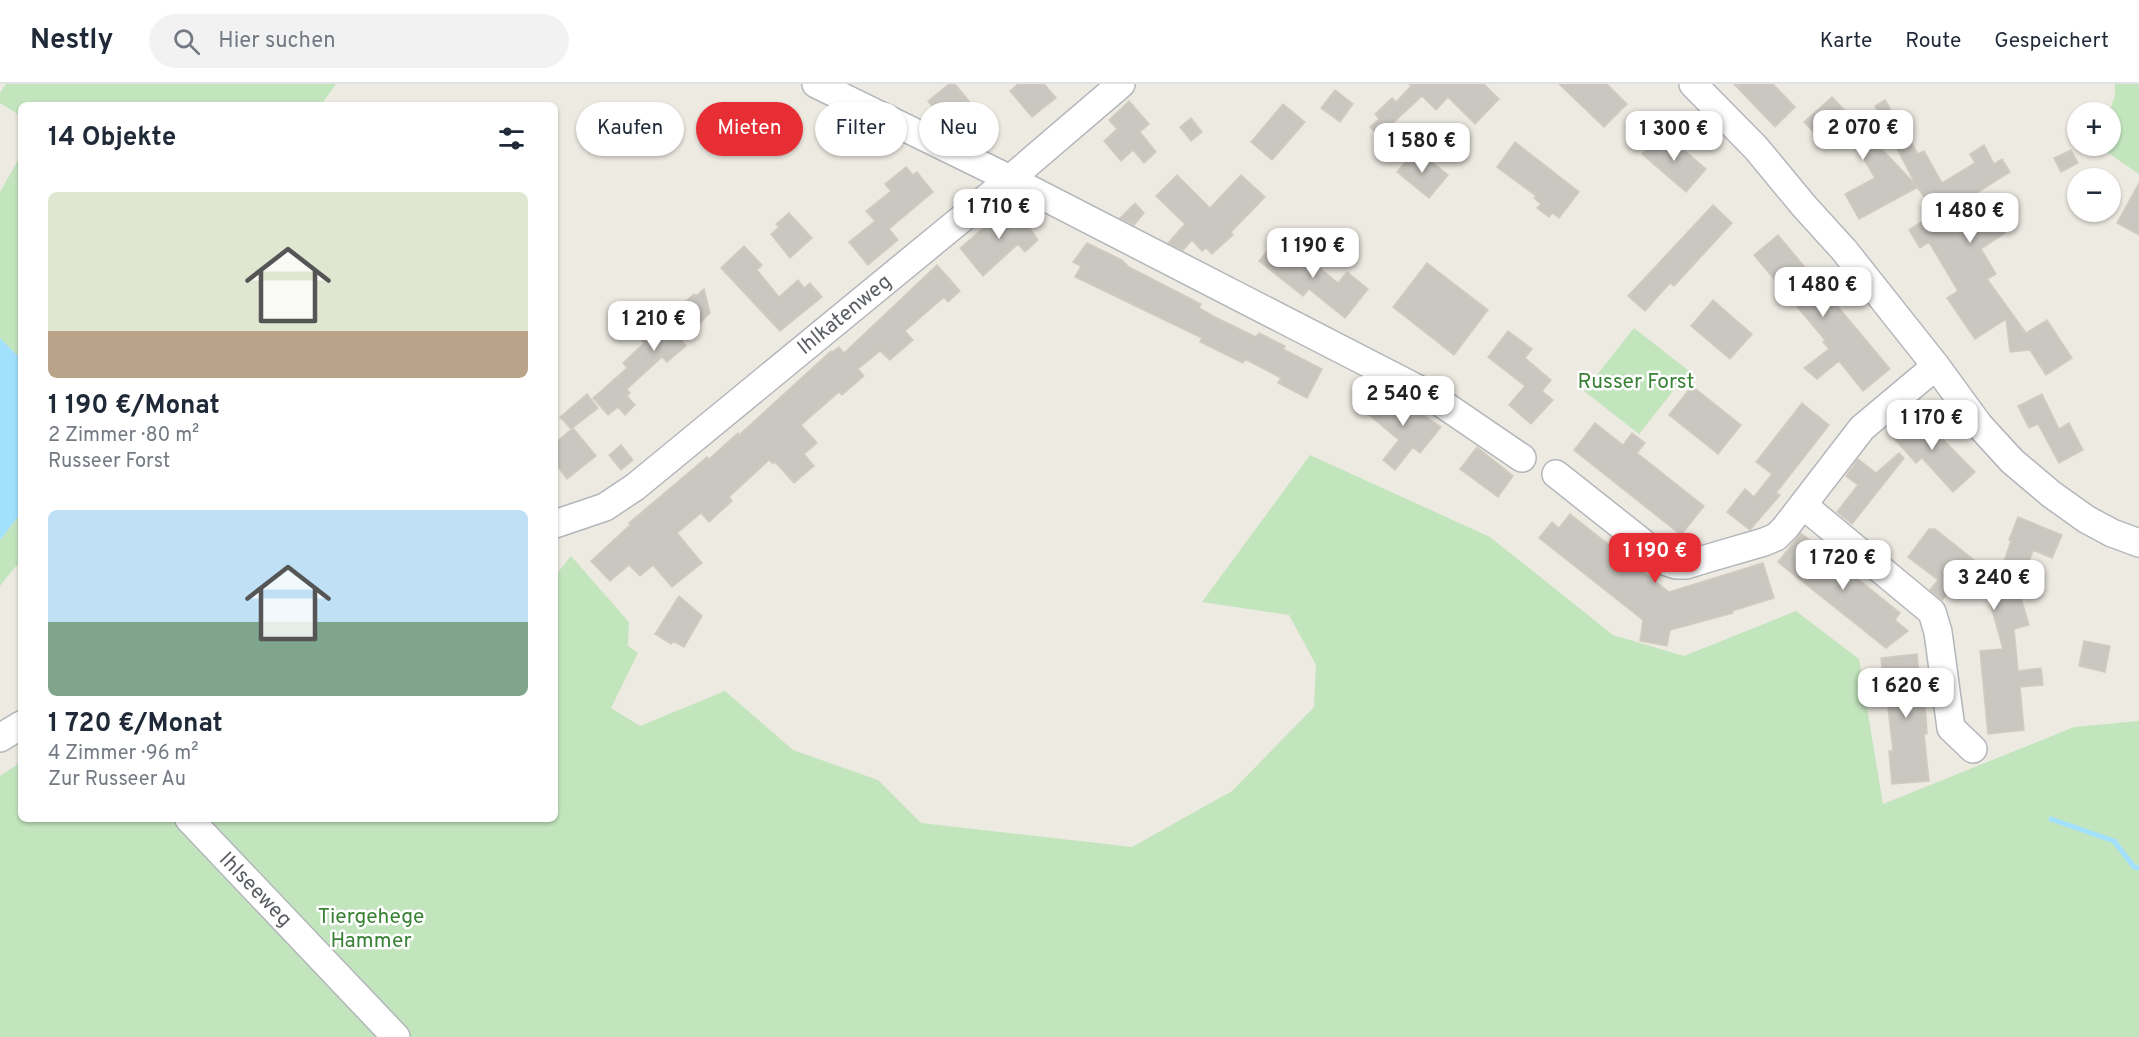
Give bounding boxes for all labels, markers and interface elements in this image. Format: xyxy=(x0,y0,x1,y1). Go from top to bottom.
search box xyxy=(149,14,569,68)
text: Nestly xyxy=(30,23,113,59)
icon: search xyxy=(170,25,203,58)
text: Hier suchen xyxy=(218,28,336,55)
text: Karte xyxy=(1820,28,1872,55)
text: Route xyxy=(1905,28,1961,55)
text: Gespeichert xyxy=(1994,28,2109,55)
chip: Kaufen xyxy=(576,102,684,156)
chip: Mieten xyxy=(696,102,803,156)
chip: Filter xyxy=(815,102,907,156)
chip: Neu xyxy=(919,102,999,156)
map controls xyxy=(2067,102,2121,222)
button: + xyxy=(2067,102,2121,156)
pin: 2 070 € xyxy=(1808,110,1918,161)
pin: 1 300 € xyxy=(1619,111,1729,162)
text: 2 070 € xyxy=(1827,116,1899,142)
text: 1 300 € xyxy=(1640,117,1708,143)
text: 14 Objekte xyxy=(48,122,176,155)
icon: filters xyxy=(495,122,528,155)
pin: 1 580 € xyxy=(1367,123,1477,174)
text: 1 580 € xyxy=(1388,129,1456,155)
button: − xyxy=(2067,168,2121,222)
pin: 1 710 € xyxy=(944,189,1054,240)
pin: 1 480 € xyxy=(1915,193,2025,244)
text: 1 710 € xyxy=(968,195,1030,221)
text: 1 480 € xyxy=(1936,199,2004,225)
pin: 1 190 € xyxy=(1258,228,1368,279)
icon: home xyxy=(234,231,342,339)
text: 1 190 € xyxy=(1281,234,1345,260)
pin: 1 480 € xyxy=(1768,267,1878,318)
street label: Ihlkatenweg xyxy=(792,269,898,361)
text: 1 480 € xyxy=(1789,273,1857,299)
pin: 1 210 € xyxy=(599,301,709,352)
text: 1 210 € xyxy=(622,307,686,333)
park label: Russer Forst xyxy=(1578,369,1694,396)
pin: 2 540 € xyxy=(1348,376,1458,427)
text: 2 540 € xyxy=(1366,382,1440,408)
text: 1 190 €/Monat xyxy=(48,390,220,423)
pin: 1 170 € xyxy=(1877,400,1987,451)
text: 1 170 € xyxy=(1901,406,1963,432)
text: 2 Zimmer · 80 m² xyxy=(48,423,199,449)
text: Russeer Forst xyxy=(48,449,170,475)
pin: 1 190 € xyxy=(1600,533,1710,584)
text: 1 190 € xyxy=(1623,539,1687,565)
pin: 1 720 € xyxy=(1788,540,1898,591)
text: 1 720 € xyxy=(1810,546,1876,572)
icon: home xyxy=(234,549,342,657)
pin: 3 240 € xyxy=(1939,560,2049,611)
text: 3 240 € xyxy=(1958,566,2030,592)
pin: 1 620 € xyxy=(1851,668,1961,719)
text: 1 620 € xyxy=(1872,674,1940,700)
text: 1 720 €/Monat xyxy=(48,708,223,741)
text: 4 Zimmer · 96 m² xyxy=(48,741,199,767)
text: Zur Russeer Au xyxy=(48,767,186,793)
street label: Ihlseeweg xyxy=(213,847,297,933)
park label: Tiergehege Hammer xyxy=(318,904,424,955)

